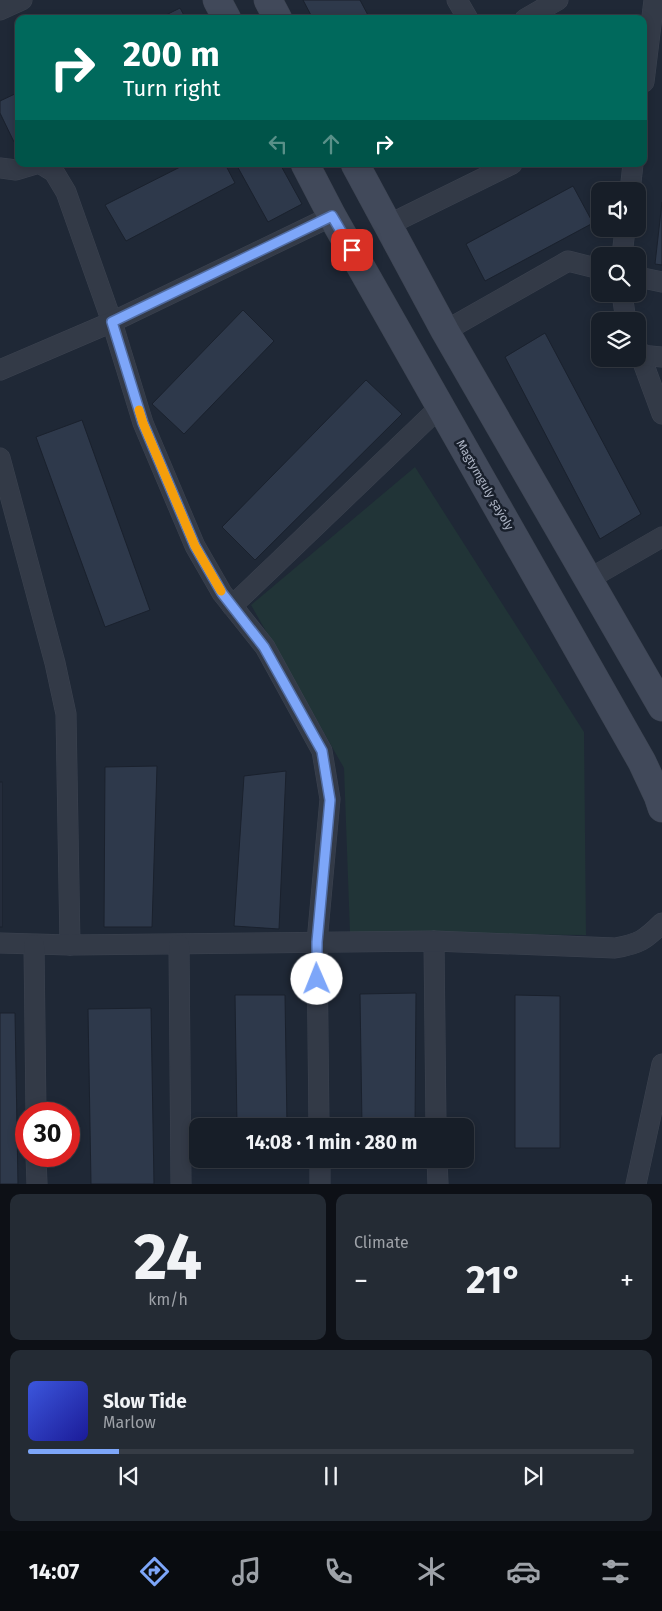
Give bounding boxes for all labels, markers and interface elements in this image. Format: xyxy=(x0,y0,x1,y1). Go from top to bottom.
text: 200 m xyxy=(123,33,220,75)
icon: right xyxy=(40,35,105,100)
text: Turn right xyxy=(123,75,220,102)
icon: left xyxy=(264,130,292,158)
icon: ahead xyxy=(317,130,345,158)
icon: right xyxy=(370,130,398,158)
map controls xyxy=(591,182,646,367)
button: sound xyxy=(591,182,646,237)
pin xyxy=(331,229,373,271)
icon: arrive xyxy=(338,236,366,264)
button: search xyxy=(591,247,646,302)
button: layers xyxy=(591,312,646,367)
street label: Magtymguly şaýoly xyxy=(453,437,517,533)
position arrow xyxy=(290,952,342,1004)
speed limit sign: 30 xyxy=(15,1102,80,1167)
text: 14:08 · 1 min · 280 m xyxy=(246,1131,417,1154)
text: 24 xyxy=(134,1218,202,1296)
text: Climate xyxy=(354,1233,409,1252)
text: 21° xyxy=(466,1257,522,1303)
text: − xyxy=(354,1264,368,1297)
text: + xyxy=(620,1264,634,1297)
text: km/h xyxy=(148,1290,188,1309)
text: Slow Tide xyxy=(103,1390,187,1413)
text: Marlow xyxy=(103,1413,156,1432)
icon: previous xyxy=(115,1462,143,1490)
icon: pause xyxy=(317,1462,345,1490)
icon: next xyxy=(519,1462,547,1490)
icon: directions xyxy=(137,1554,172,1589)
icon: music xyxy=(229,1554,264,1589)
icon: phone xyxy=(321,1554,356,1589)
icon: climate xyxy=(414,1554,449,1589)
icon: car xyxy=(506,1554,541,1589)
icon: filters xyxy=(598,1554,633,1589)
text: 14:07 xyxy=(29,1558,79,1585)

